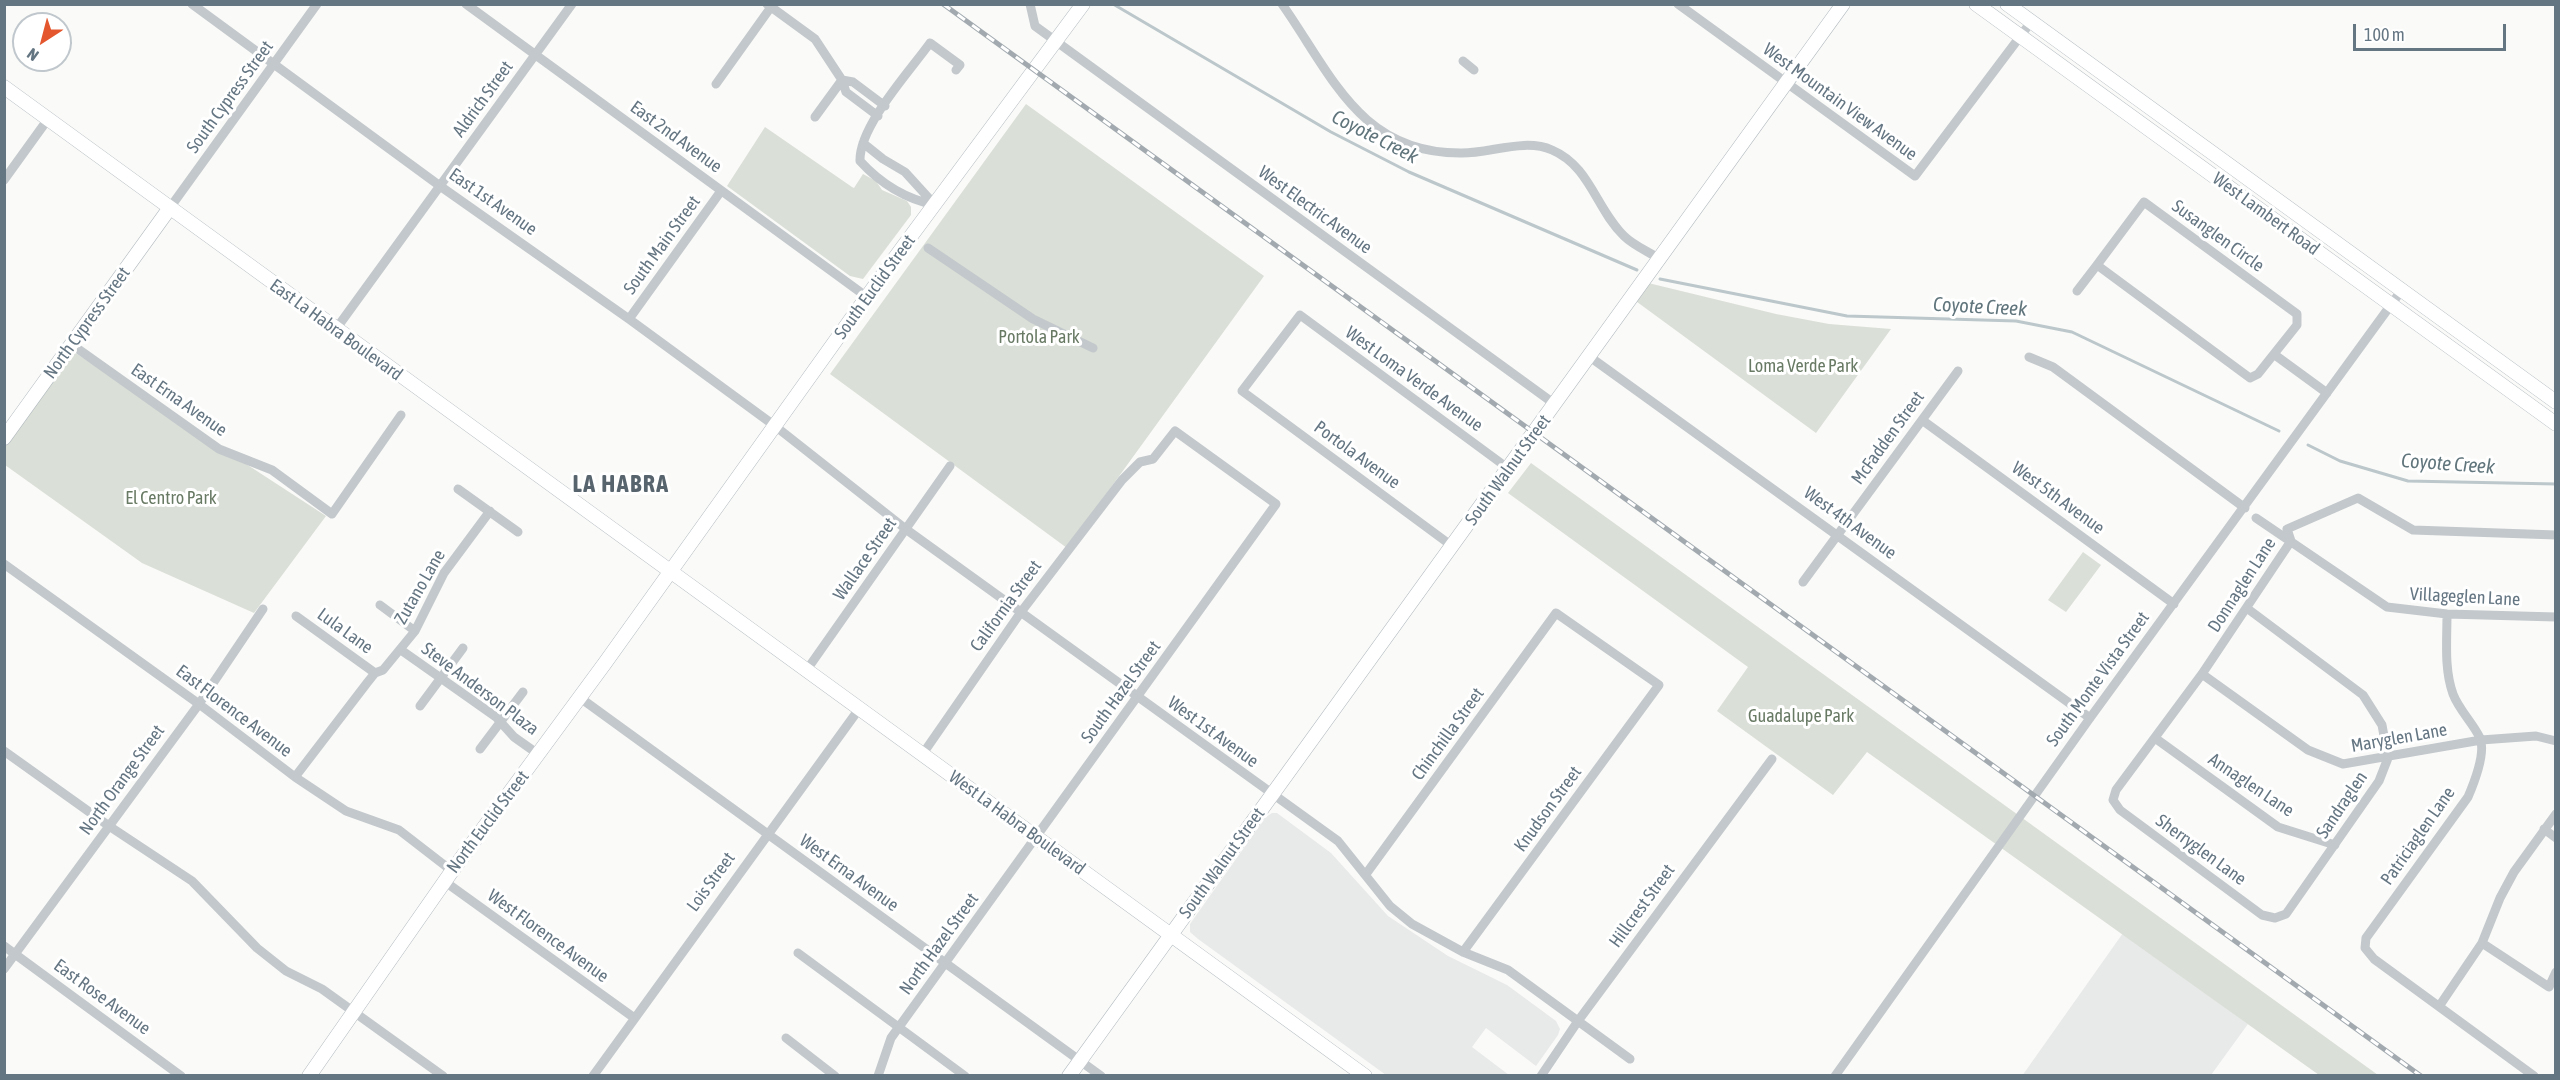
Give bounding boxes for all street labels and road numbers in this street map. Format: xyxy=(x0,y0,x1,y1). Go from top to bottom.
street label: South Cypress Street xyxy=(182,37,278,157)
street label: West Mountain View Avenue xyxy=(1759,39,1921,165)
street label: Aldrich Street xyxy=(448,57,518,141)
street label: East 2nd Avenue xyxy=(626,97,726,177)
street label: West Electric Avenue xyxy=(1254,162,1376,258)
street label: East 1st Avenue xyxy=(445,164,541,240)
street label: West Lambert Road xyxy=(2208,168,2324,260)
street label: South Main Street xyxy=(619,192,705,298)
street label: Susanglen Circle xyxy=(2168,195,2268,277)
street label: South Euclid Street xyxy=(830,231,920,343)
street label: North Cypress Street xyxy=(39,263,135,383)
street label: East La Habra Boulevard xyxy=(265,275,407,385)
street label: West Loma Verde Avenue xyxy=(1341,322,1487,436)
street label: East Erna Avenue xyxy=(127,359,231,441)
street label: McFadden Street xyxy=(1847,387,1929,489)
street label: South Walnut Street xyxy=(1461,411,1555,529)
street label: Portola Avenue xyxy=(1310,417,1404,493)
street label: West 5th Avenue xyxy=(2007,457,2109,539)
street label: West 4th Avenue xyxy=(1799,482,1901,564)
street label: Wallace Street xyxy=(829,514,901,604)
street label: Donnaglen Lane xyxy=(2203,534,2281,636)
street label: Zutano Lane xyxy=(390,546,450,628)
street label: California Street xyxy=(966,556,1046,656)
street label: Villageglen Lane xyxy=(2409,583,2521,611)
street label: Lula Lane xyxy=(313,604,377,658)
street label: South Monte Vista Street xyxy=(2042,608,2154,750)
street label: South Hazel Street xyxy=(1077,637,1165,747)
street label: Steve Anderson Plaza xyxy=(417,638,543,740)
street label: East Florence Avenue xyxy=(172,660,296,762)
street label: Chinchilla Street xyxy=(1407,684,1489,784)
street label: West 1st Avenue xyxy=(1163,692,1263,772)
street label: Maryglen Lane xyxy=(2349,719,2449,757)
street label: North Orange Street xyxy=(75,721,169,839)
street label: Annaglen Lane xyxy=(2204,748,2298,822)
street label: Knudson Street xyxy=(1510,762,1586,856)
street label: North Euclid Street xyxy=(442,766,534,878)
street label: West La Habra Boulevard xyxy=(945,766,1089,880)
street label: Sandraglen xyxy=(2312,768,2372,842)
street label: Patriciaglen Lane xyxy=(2376,783,2460,889)
street label: South Walnut Street xyxy=(1175,804,1269,922)
street label: Sherryglen Lane xyxy=(2152,810,2250,890)
street label: West Erna Avenue xyxy=(795,830,903,916)
street label: Lois Street xyxy=(682,848,740,916)
street label: Hillcrest Street xyxy=(1605,860,1679,952)
street label: West Florence Avenue xyxy=(483,885,613,987)
street label: North Hazel Street xyxy=(895,889,983,999)
street label: East Rose Avenue xyxy=(49,955,155,1039)

